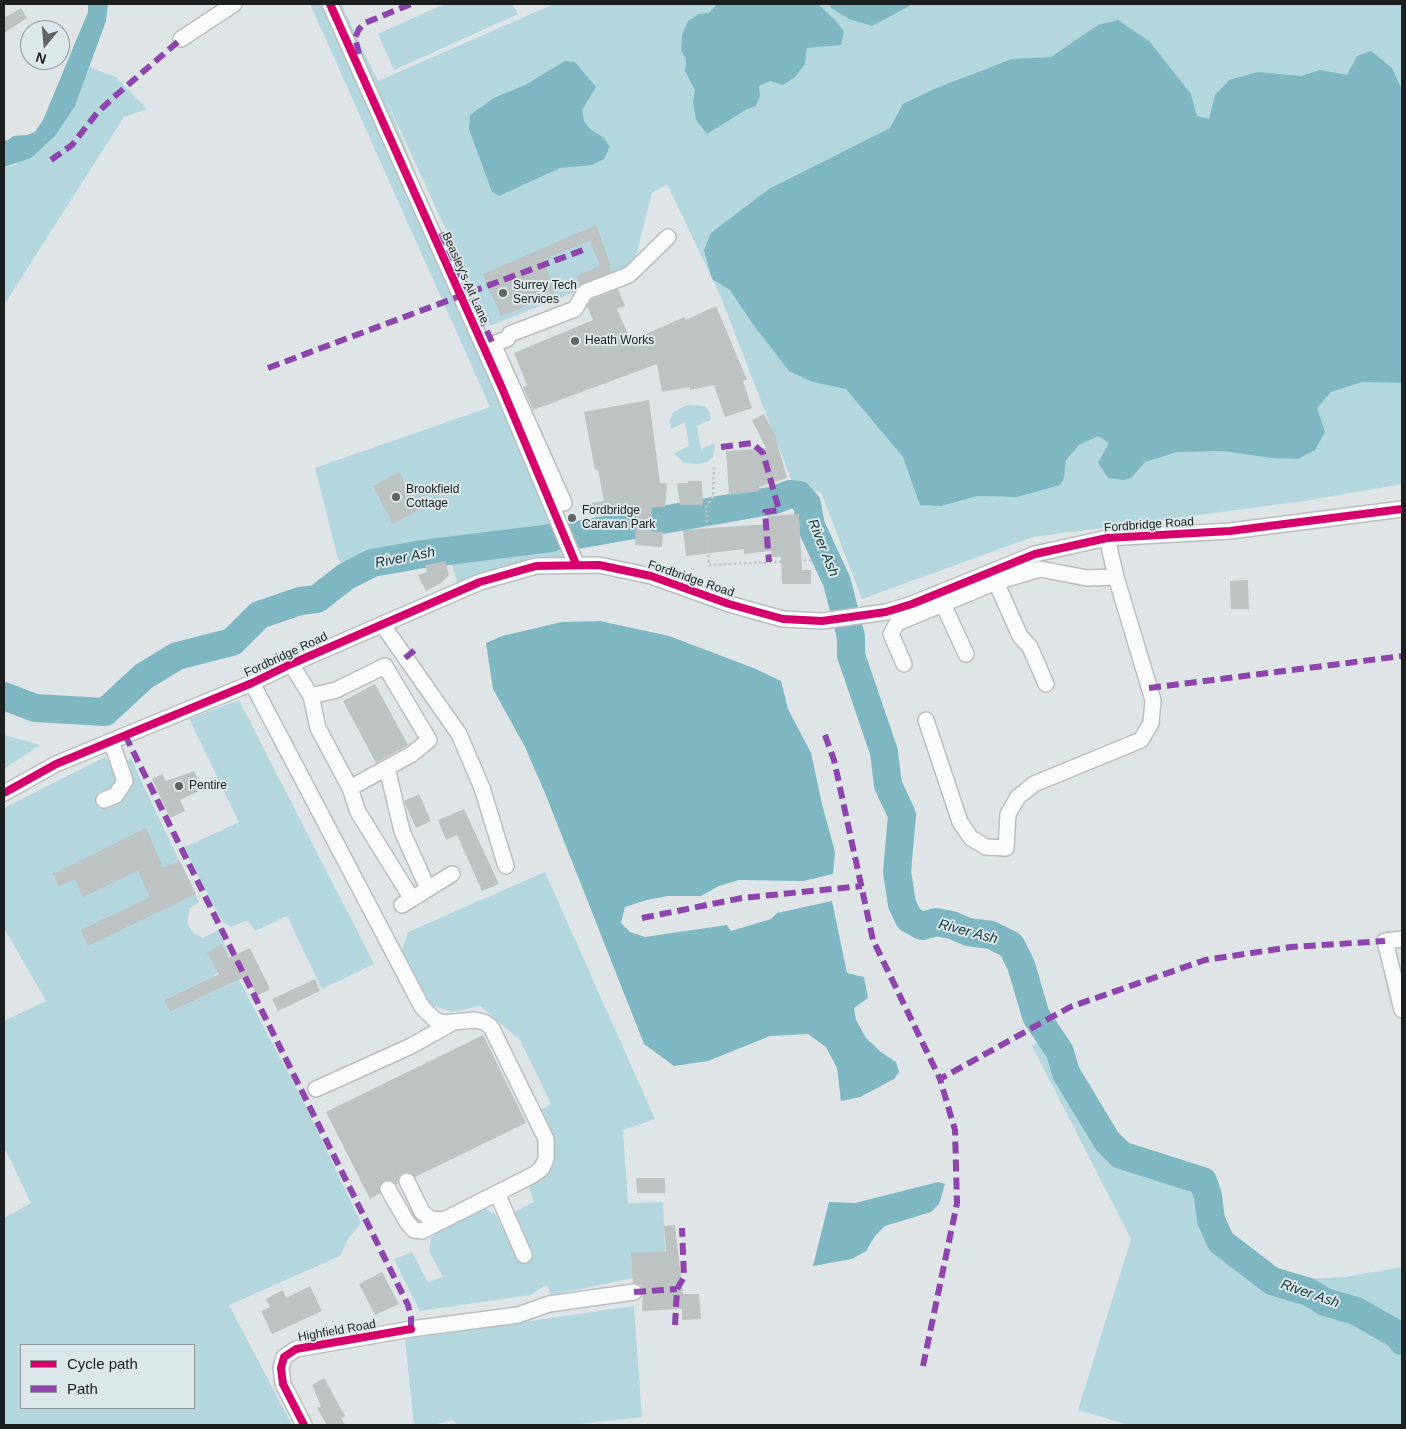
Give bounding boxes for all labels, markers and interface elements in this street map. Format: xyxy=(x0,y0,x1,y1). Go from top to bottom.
north arrow xyxy=(20,20,70,70)
text: N xyxy=(34,49,48,68)
street label: Beasley's Ait Lane xyxy=(438,230,492,326)
place label: Surrey Tech Services xyxy=(513,279,577,307)
marker: Surrey Tech Services xyxy=(497,287,509,299)
place label: Heath Works xyxy=(585,334,654,348)
marker: Heath Works xyxy=(569,335,581,347)
place label: Brookfield Cottage xyxy=(406,483,459,511)
marker: Brookfield Cottage xyxy=(390,491,402,503)
place label: Fordbridge Caravan Park xyxy=(582,504,655,532)
marker: Fordbridge Caravan Park xyxy=(566,512,578,524)
street label: Fordbridge Road xyxy=(1104,515,1194,535)
water label: River Ash xyxy=(804,517,842,579)
water label: River Ash xyxy=(374,544,436,572)
street label: Fordbridge Road xyxy=(646,558,736,600)
street label: Fordbridge Road xyxy=(242,629,330,681)
place label: Pentire xyxy=(189,779,227,793)
marker: Pentire xyxy=(173,780,185,792)
water label: River Ash xyxy=(937,916,999,948)
water label: River Ash xyxy=(1279,1276,1341,1312)
street label: Highfield Road xyxy=(297,1317,377,1345)
legend xyxy=(20,1344,195,1409)
text: Cycle path xyxy=(67,1355,138,1372)
text: Path xyxy=(67,1380,98,1397)

